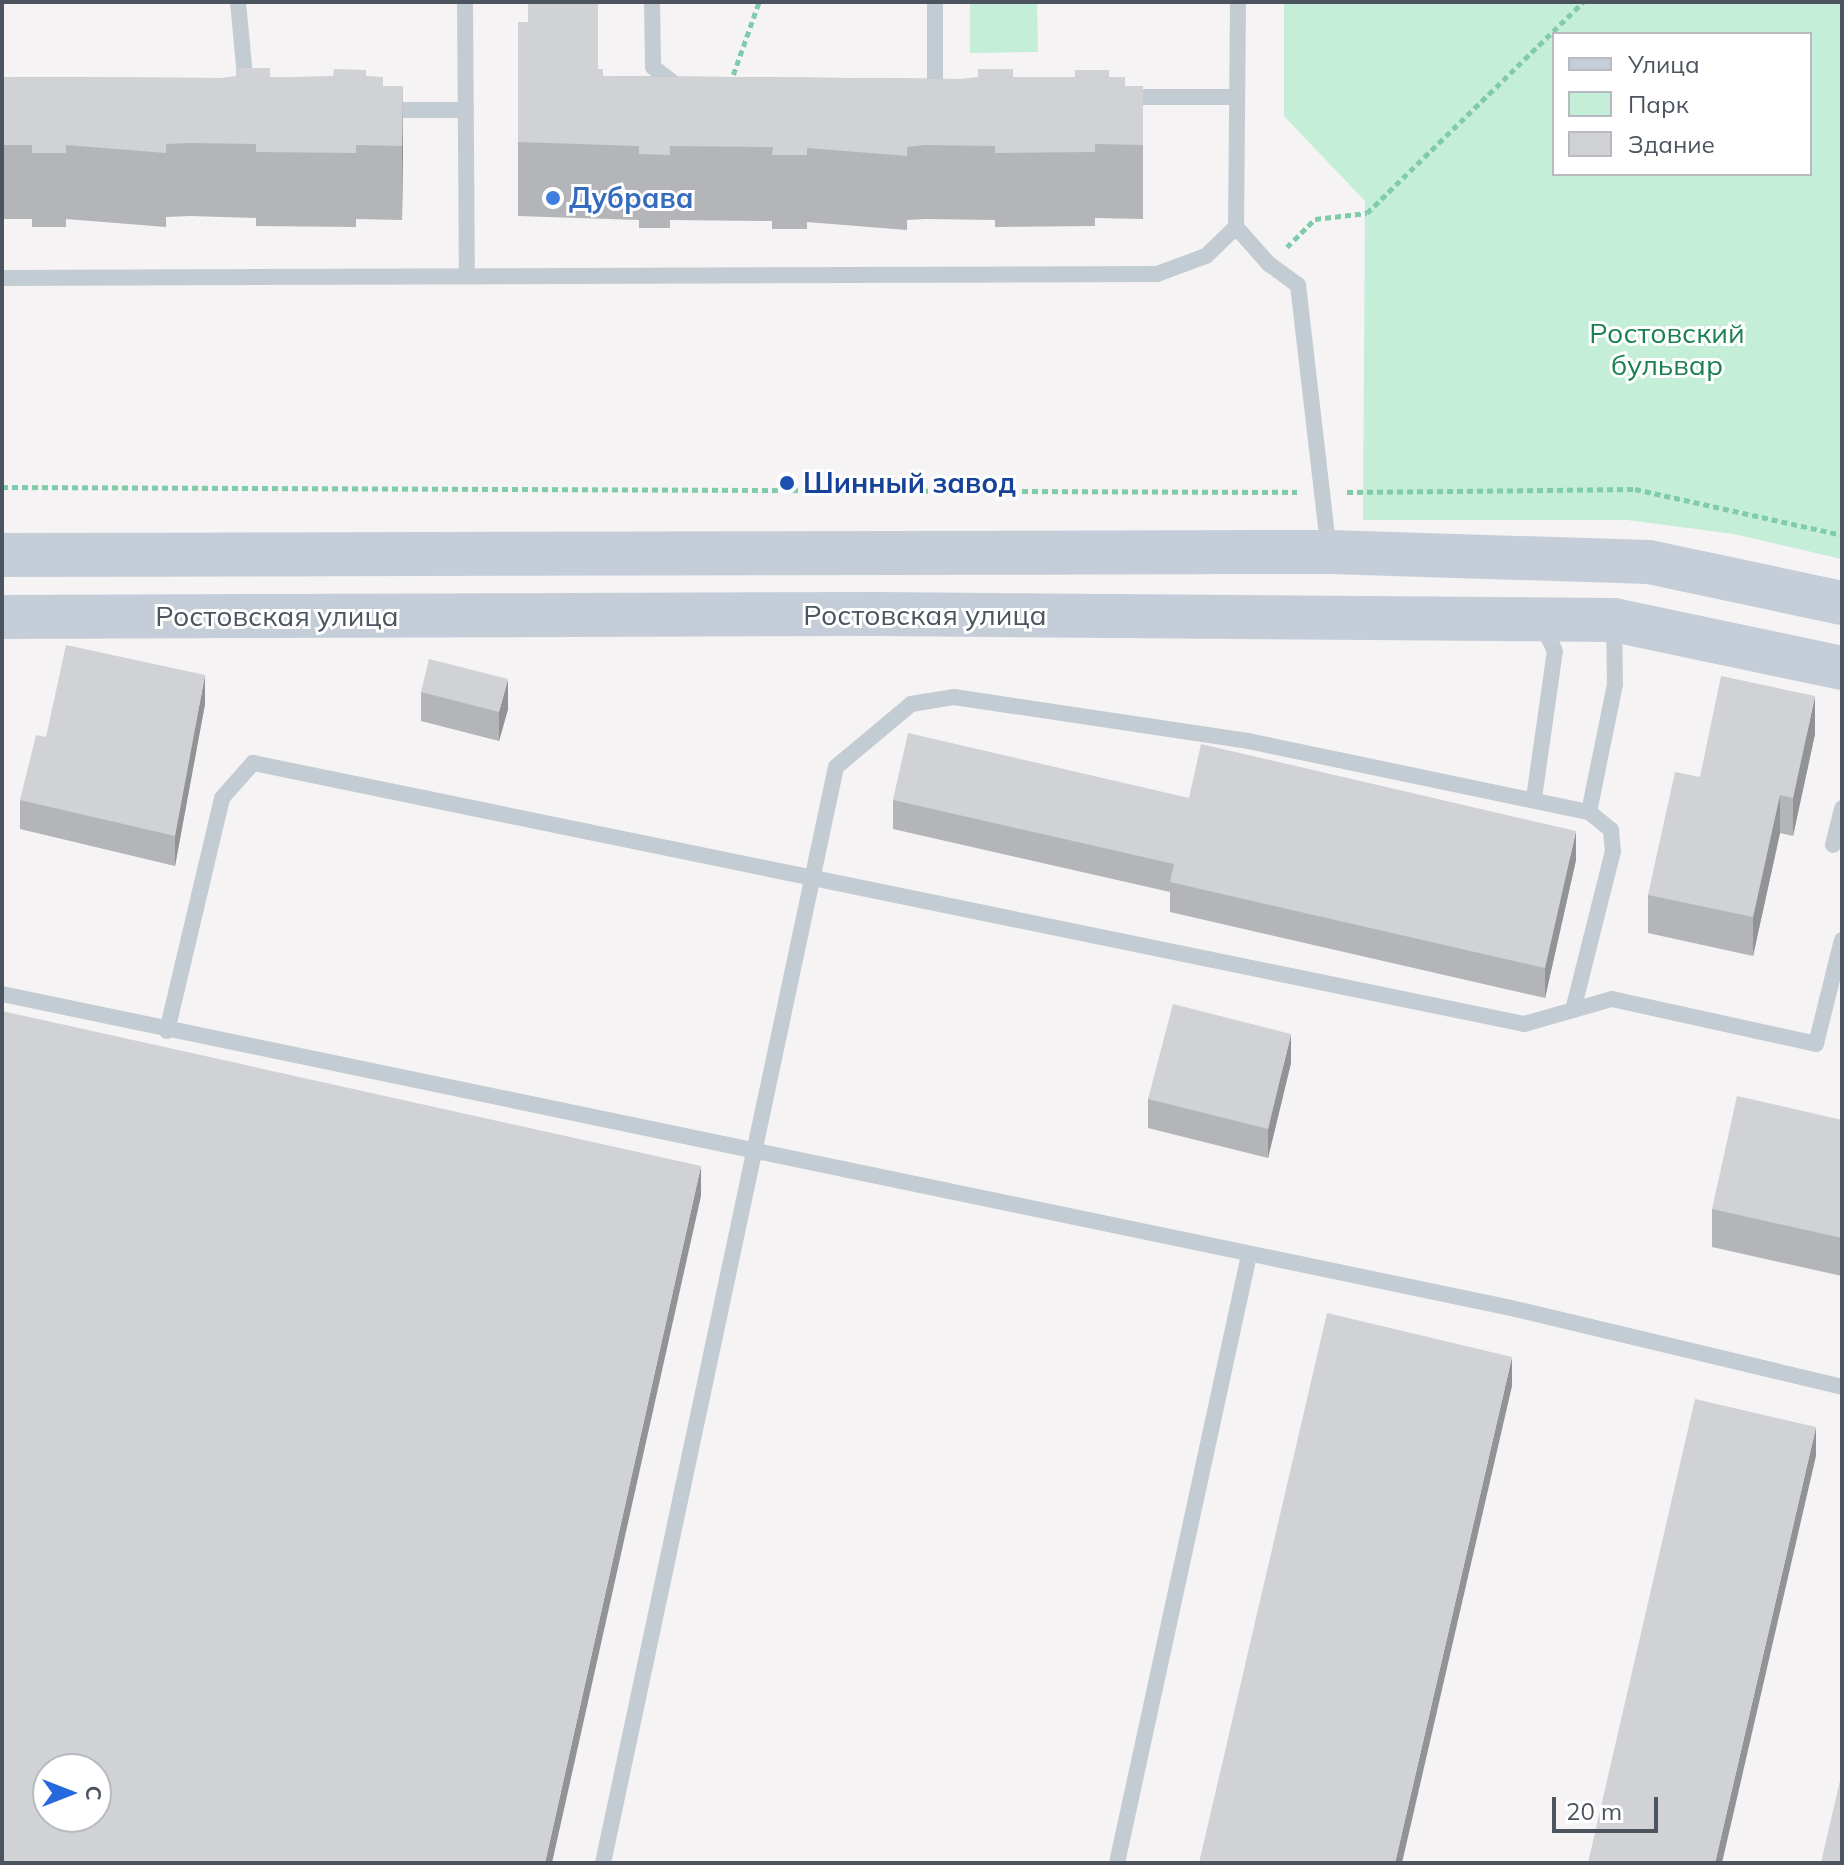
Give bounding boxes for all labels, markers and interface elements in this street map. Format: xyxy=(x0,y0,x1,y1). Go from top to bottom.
legend xyxy=(1552,32,1812,176)
text: Улица xyxy=(1628,49,1700,79)
text: Парк xyxy=(1628,89,1689,119)
text: Здание xyxy=(1628,129,1715,159)
place label: Дубрава xyxy=(569,181,694,215)
marker: Дубрава xyxy=(544,189,562,207)
park label: Ростовский бульвар xyxy=(1589,316,1745,382)
place label: Шинный завод xyxy=(803,466,1016,500)
marker: Шинный завод xyxy=(778,474,796,492)
street label: Ростовская улица xyxy=(803,598,1047,632)
street label: Ростовская улица xyxy=(155,599,399,633)
north arrow xyxy=(32,1753,112,1833)
scale bar xyxy=(1556,1781,1662,1831)
text: С xyxy=(80,1785,108,1801)
text: 20 m xyxy=(1566,1796,1622,1826)

